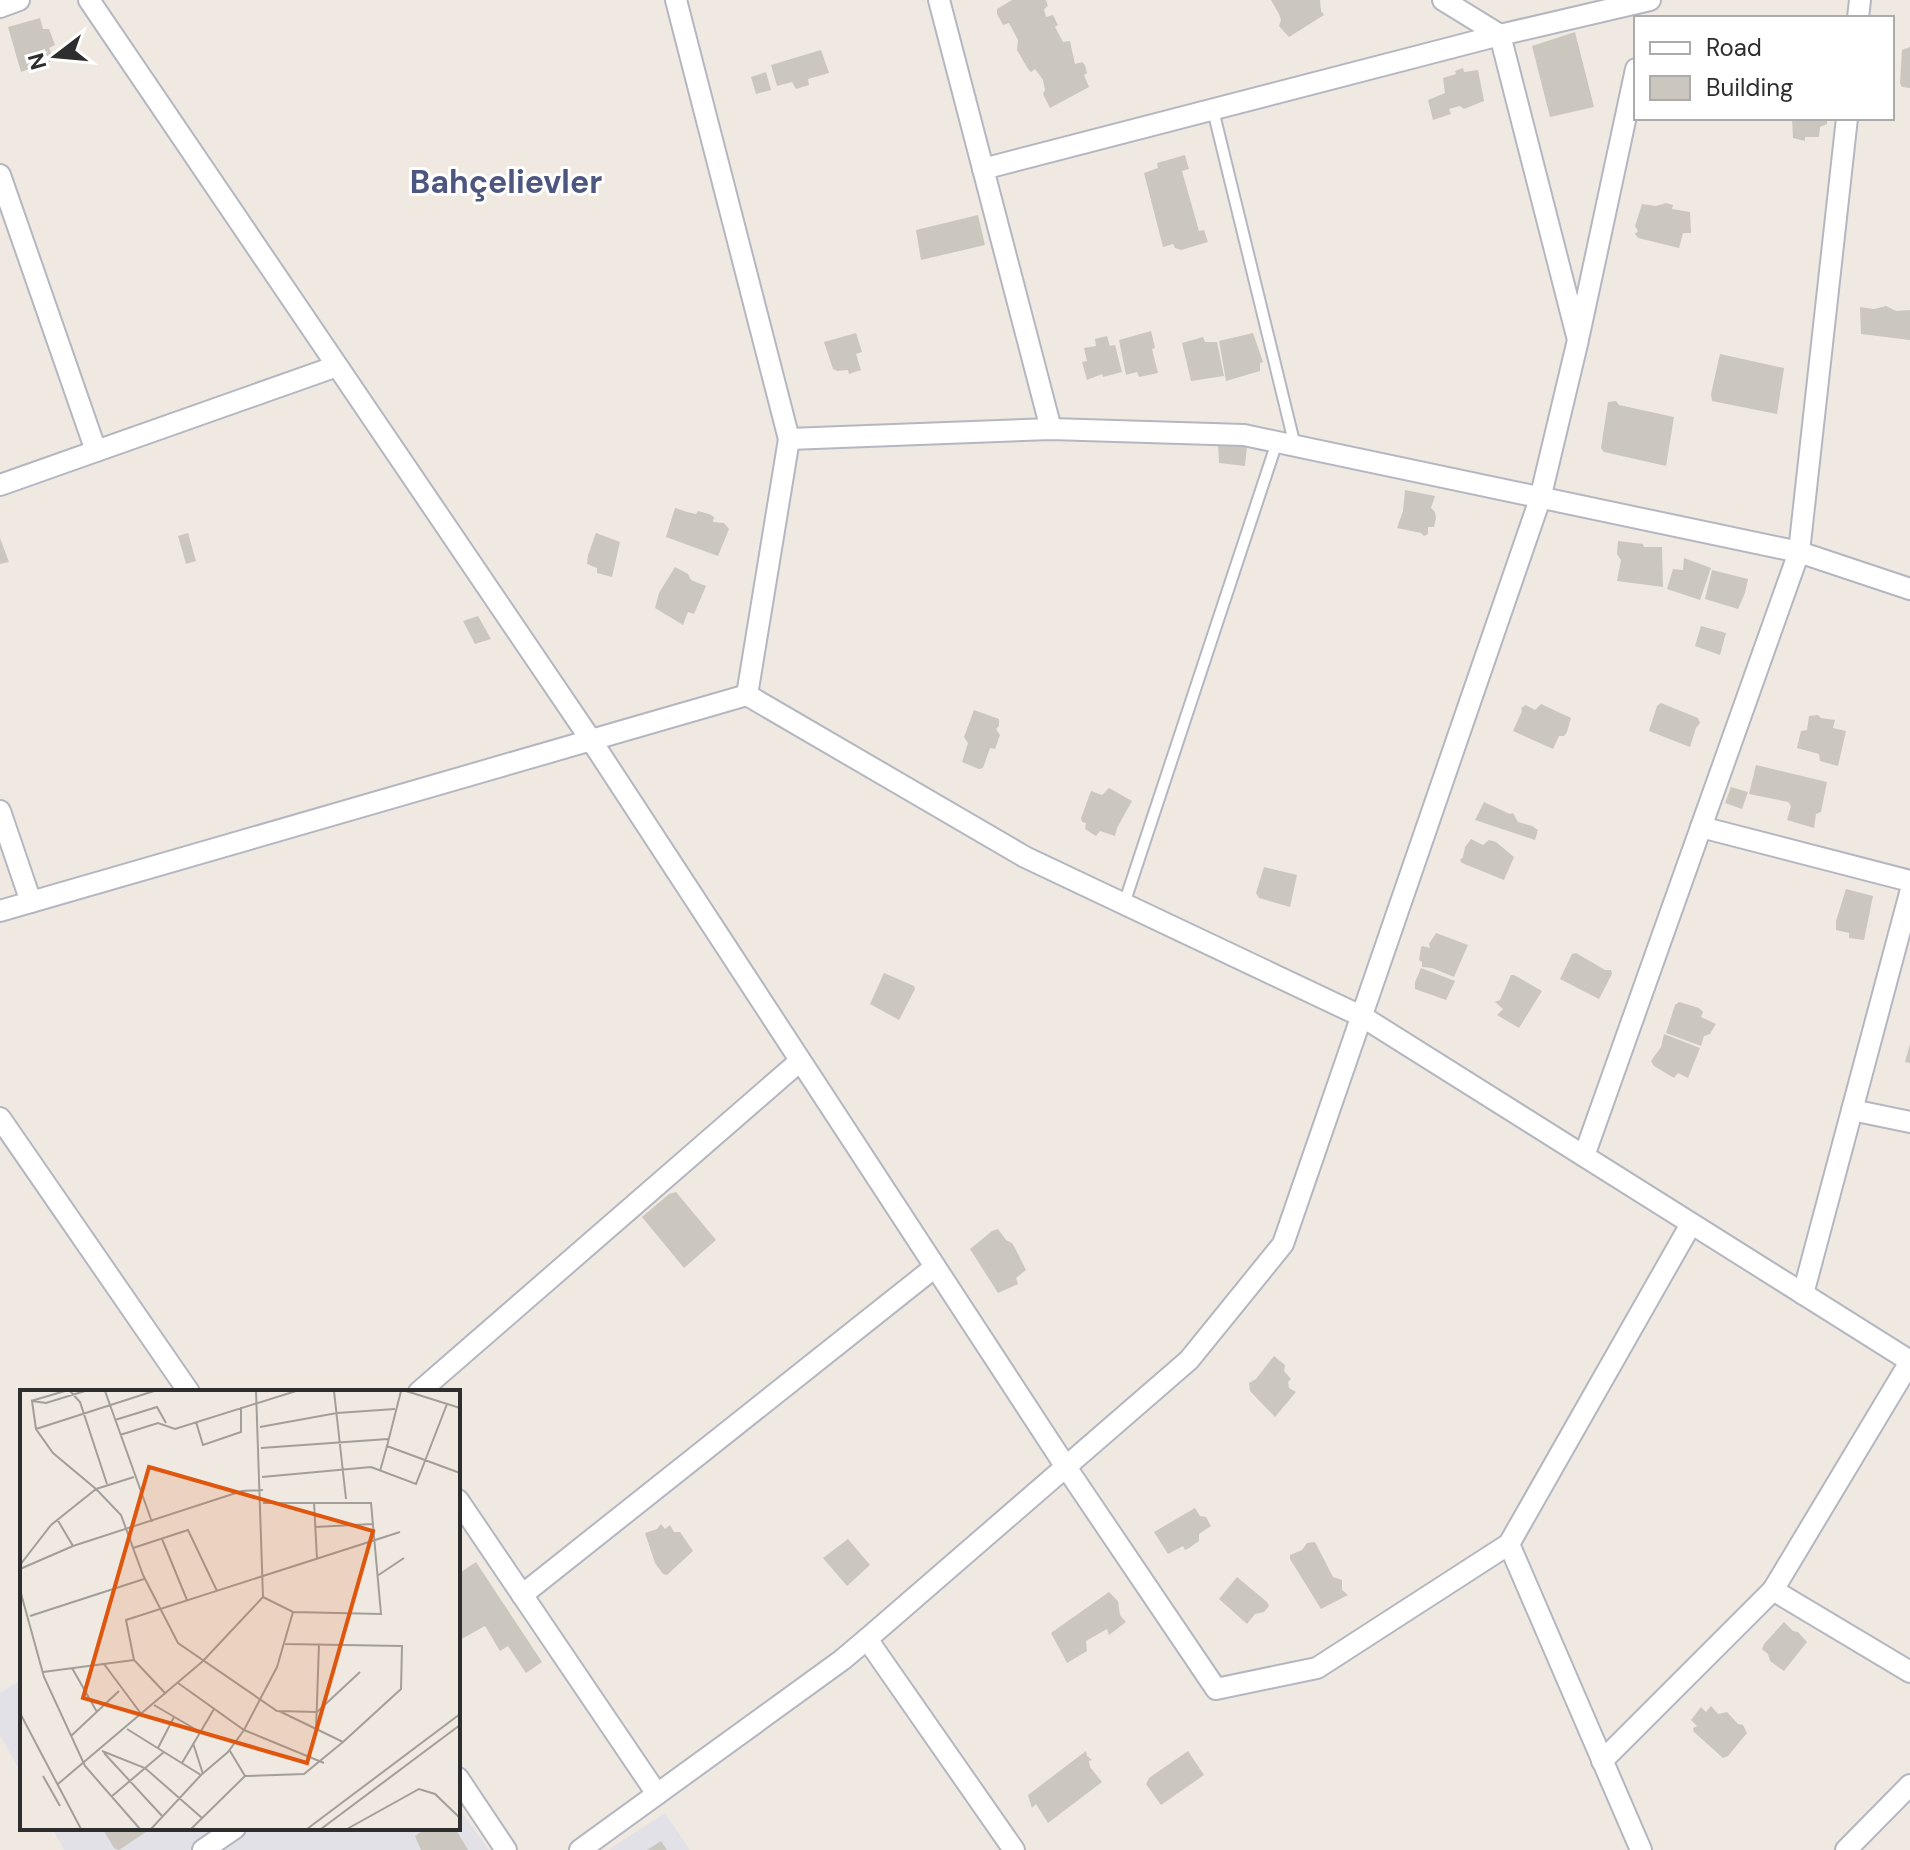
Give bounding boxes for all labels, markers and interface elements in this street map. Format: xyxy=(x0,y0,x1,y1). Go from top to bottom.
north arrow xyxy=(16,16,96,96)
legend xyxy=(1634,16,1894,120)
text: Road xyxy=(1706,32,1762,63)
text: N xyxy=(21,50,53,73)
text: Building xyxy=(1706,72,1793,103)
district label: Bahçelievler xyxy=(410,161,602,203)
inset map xyxy=(20,1390,460,1830)

